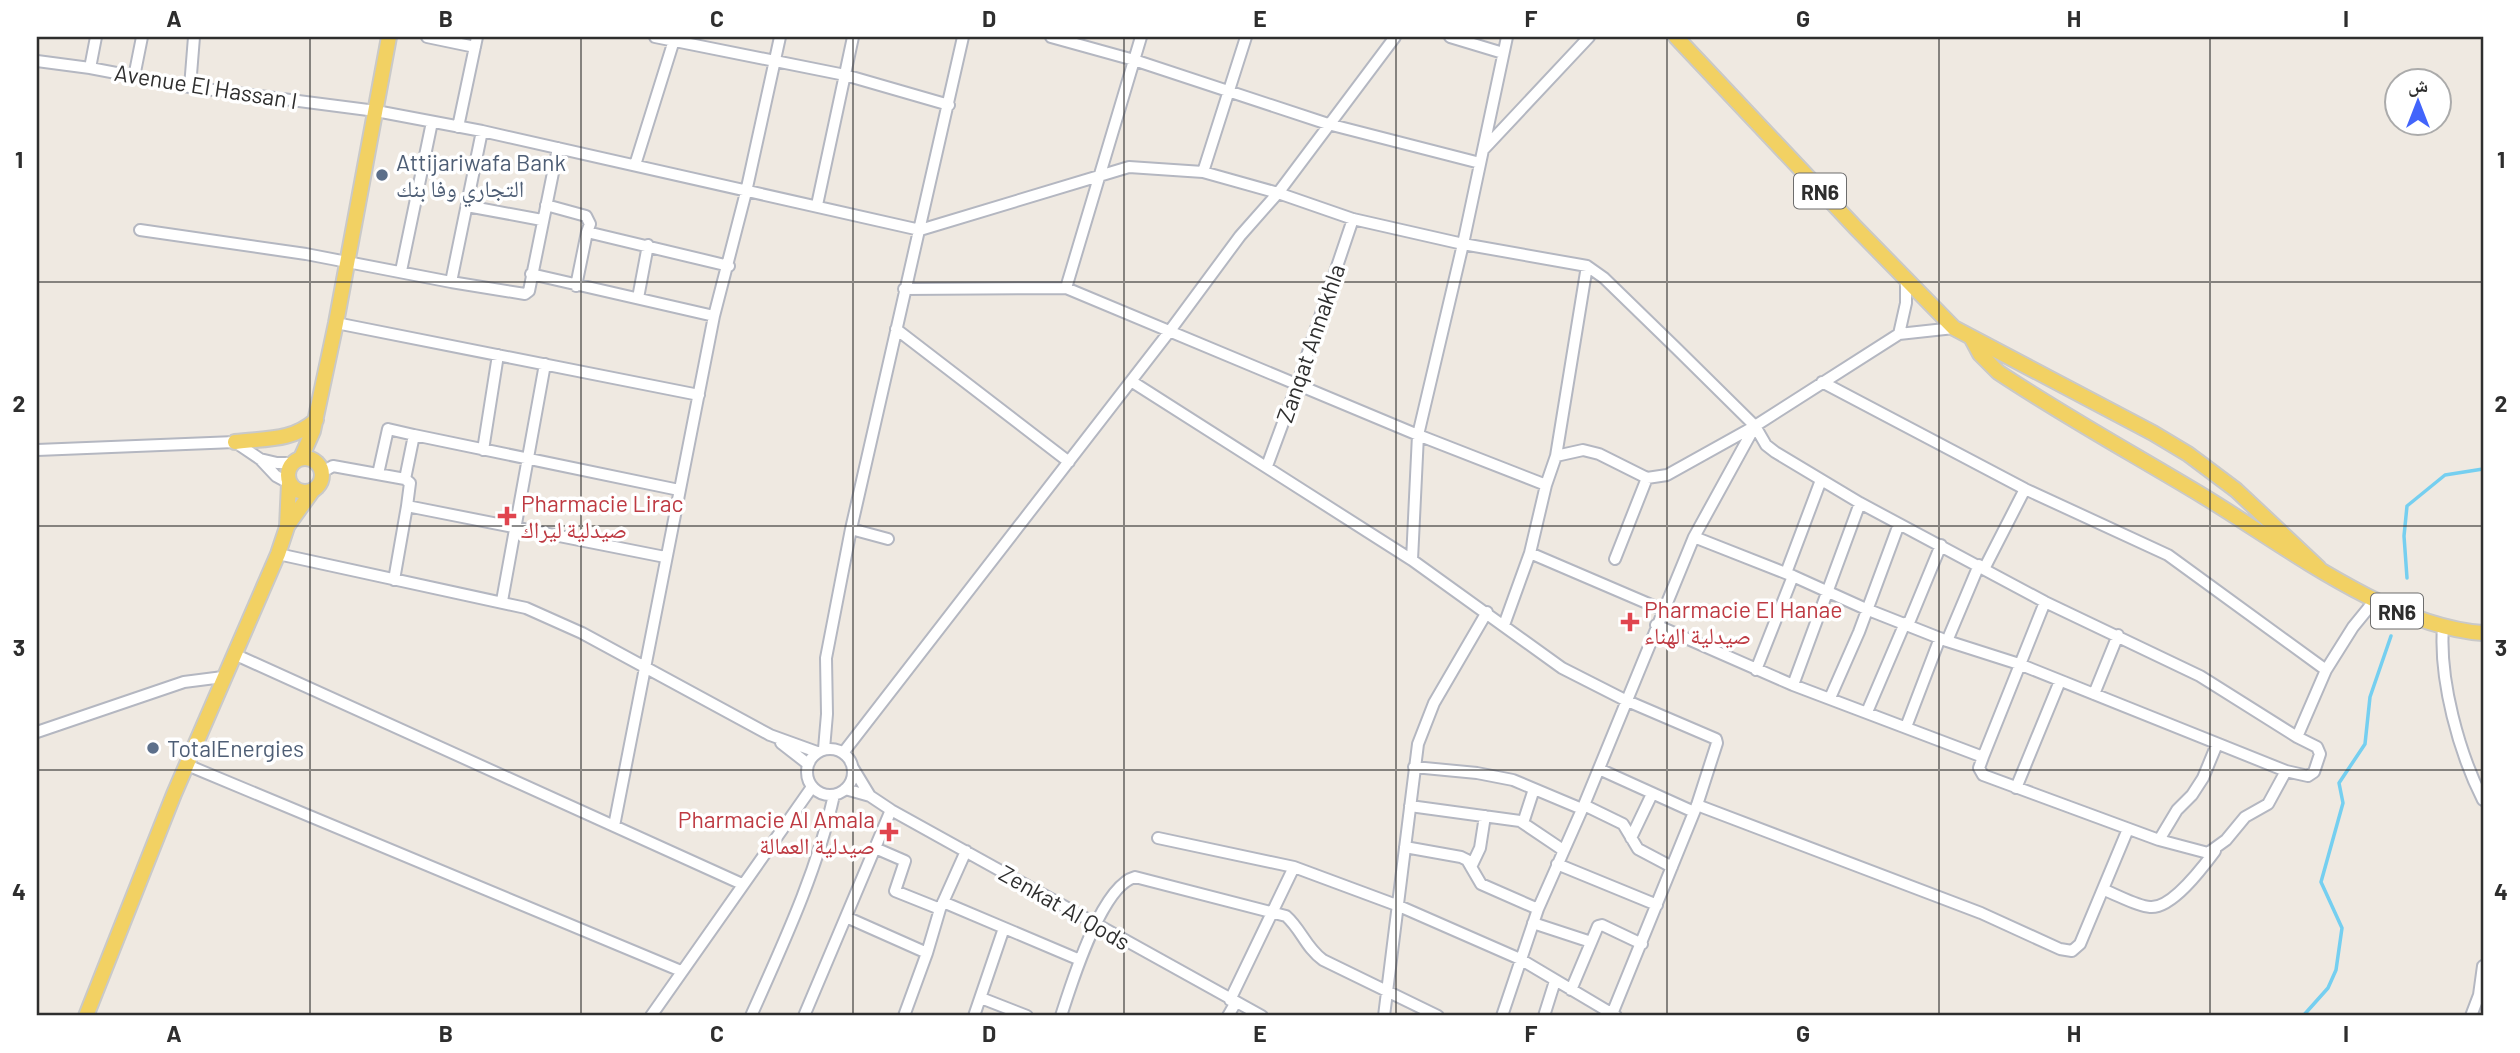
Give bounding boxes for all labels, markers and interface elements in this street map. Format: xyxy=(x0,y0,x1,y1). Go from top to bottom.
text: A xyxy=(166,4,182,32)
text: B xyxy=(439,4,453,32)
text: C xyxy=(710,4,724,32)
text: D xyxy=(982,4,996,32)
text: E xyxy=(1253,4,1267,32)
text: F xyxy=(1525,4,1538,32)
text: G xyxy=(1796,4,1810,32)
text: H xyxy=(2067,4,2081,32)
text: I xyxy=(2343,4,2349,32)
street label: Avenue El Hassan I xyxy=(113,58,299,114)
north arrow xyxy=(2384,66,2454,136)
text: ش xyxy=(2408,73,2428,97)
text: 1 xyxy=(15,145,23,173)
text: 1 xyxy=(2497,145,2505,173)
place label: Attijariwafa Bank التجاري وفا بنك xyxy=(396,148,566,208)
marker: Attijariwafa Bank التجاري وفا بنك xyxy=(374,167,390,183)
road number: RN6 xyxy=(1794,174,1846,208)
street label: Zanqat Annakhla xyxy=(1270,260,1350,426)
text: 2 xyxy=(13,389,25,417)
text: 2 xyxy=(2495,389,2507,417)
place label: Pharmacie Lirac صيدلية ليراك xyxy=(521,489,684,543)
marker: Pharmacie Lirac صيدلية ليراك xyxy=(499,508,515,524)
road number: RN6 xyxy=(2371,594,2423,628)
place label: Pharmacie El Hanae صيدلية الهناء xyxy=(1644,595,1843,649)
marker: Pharmacie El Hanae صيدلية الهناء xyxy=(1622,614,1638,630)
text: 3 xyxy=(13,633,25,661)
text: 3 xyxy=(2495,633,2507,661)
place label: TotalEnergies xyxy=(167,734,304,762)
marker: TotalEnergies xyxy=(145,740,161,756)
place label: Pharmacie Al Amala صيدلية العمالة xyxy=(678,805,875,859)
marker: Pharmacie Al Amala صيدلية العمالة xyxy=(881,824,897,840)
street label: Zenkat Al Qods xyxy=(995,858,1135,956)
text: 4 xyxy=(12,877,26,905)
text: 4 xyxy=(2494,877,2508,905)
text: A xyxy=(166,1019,182,1047)
text: B xyxy=(439,1019,453,1047)
text: C xyxy=(710,1019,724,1047)
text: D xyxy=(982,1019,996,1047)
text: E xyxy=(1253,1019,1267,1047)
text: F xyxy=(1525,1019,1538,1047)
text: G xyxy=(1796,1019,1810,1047)
text: H xyxy=(2067,1019,2081,1047)
text: I xyxy=(2343,1019,2349,1047)

